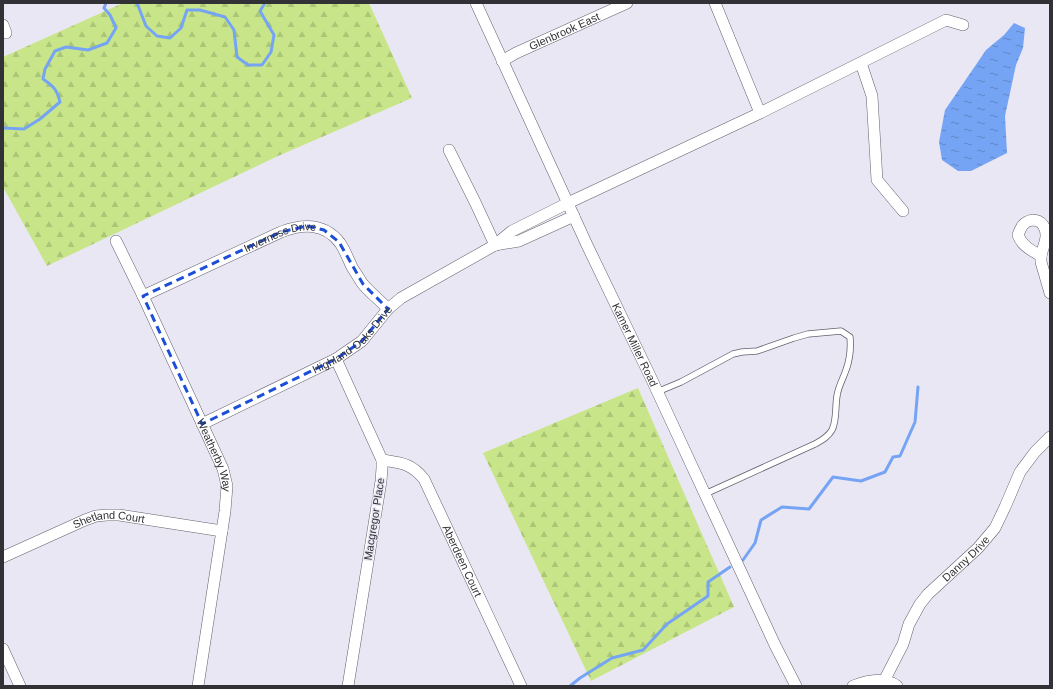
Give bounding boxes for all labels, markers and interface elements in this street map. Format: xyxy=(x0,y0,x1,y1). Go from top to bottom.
street label: Glenbrook East xyxy=(527,10,601,52)
street label: Inverness Drive xyxy=(242,220,317,254)
street label: Kamer Miller Road xyxy=(610,301,660,388)
street label: Highland Oaks Drive xyxy=(310,303,394,375)
street label: Weatherby Way xyxy=(195,417,233,492)
street label: Macgregor Place xyxy=(362,477,386,561)
street label: Shetland Court xyxy=(71,509,146,531)
street label: Aberdeen Court xyxy=(440,523,484,599)
street label: Danny Drive xyxy=(940,533,992,584)

